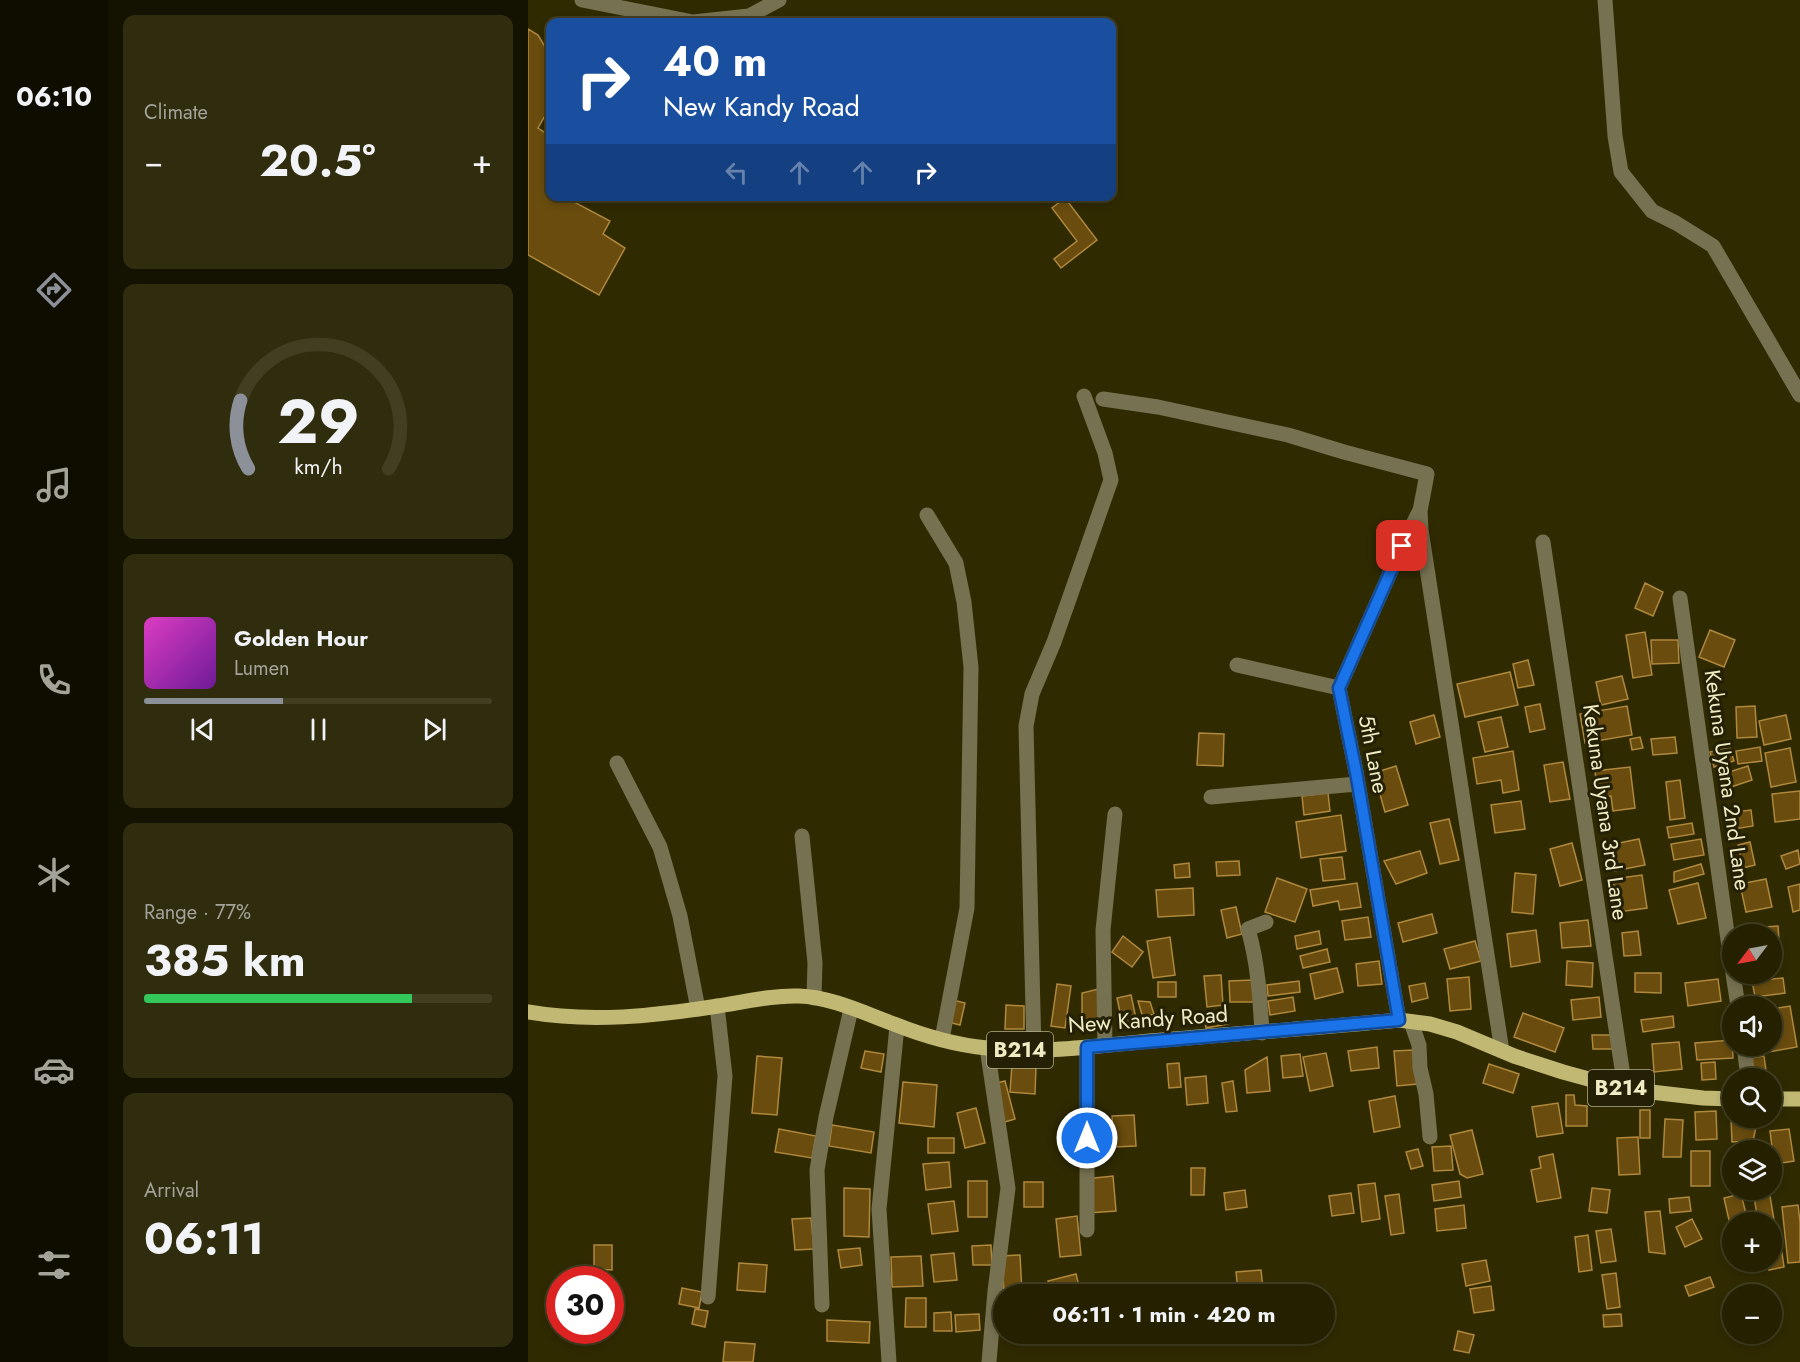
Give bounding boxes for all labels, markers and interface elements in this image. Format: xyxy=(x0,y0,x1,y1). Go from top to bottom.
text: 40 m xyxy=(663,31,767,92)
icon: right xyxy=(564,42,642,120)
text: 06:10 xyxy=(16,77,92,116)
text: New Kandy Road xyxy=(663,87,860,126)
text: Climate xyxy=(144,98,208,127)
text: 20.5° xyxy=(259,128,376,193)
text: − xyxy=(144,138,163,185)
text: + xyxy=(472,138,492,185)
icon: left xyxy=(720,156,753,189)
icon: ahead xyxy=(783,156,816,189)
icon: ahead xyxy=(846,156,879,189)
icon: right xyxy=(909,156,942,189)
icon: directions xyxy=(33,269,75,311)
text: 29 xyxy=(277,376,359,466)
text: km/h xyxy=(294,451,342,482)
icon: music xyxy=(33,464,75,506)
pin xyxy=(1376,520,1427,571)
icon: arrive xyxy=(1385,529,1418,562)
text: Golden Hour xyxy=(234,622,368,654)
text: Lumen xyxy=(234,654,290,683)
icon: phone xyxy=(33,659,75,701)
street label: Kekuna Uyana 2nd Lane xyxy=(1697,668,1759,892)
street label: Kekuna Uyana 3rd Lane xyxy=(1575,702,1637,922)
street label: 5th Lane xyxy=(1351,712,1397,796)
icon: previous xyxy=(186,713,219,746)
icon: pause xyxy=(302,713,335,746)
icon: next xyxy=(418,713,451,746)
icon: climate xyxy=(33,854,75,896)
text: Range · 77% xyxy=(144,898,251,927)
north arrow xyxy=(1722,924,1782,984)
map controls xyxy=(1722,924,1782,1344)
text: 385 km xyxy=(144,928,306,993)
button: sound xyxy=(1722,996,1782,1056)
street label: New Kandy Road xyxy=(1067,997,1229,1041)
road number: B214 xyxy=(987,1032,1053,1068)
icon: car xyxy=(33,1049,75,1091)
button: search xyxy=(1722,1068,1782,1128)
road number: B214 xyxy=(1588,1070,1654,1106)
position arrow xyxy=(1055,1106,1119,1170)
button: layers xyxy=(1722,1140,1782,1200)
text: Arrival xyxy=(144,1176,199,1205)
text: 06:11 xyxy=(144,1206,264,1271)
button: + xyxy=(1722,1212,1782,1272)
icon: filters xyxy=(33,1244,75,1286)
speed limit sign: 30 xyxy=(546,1266,624,1344)
button: − xyxy=(1722,1284,1782,1344)
text: 06:11 · 1 min · 420 m xyxy=(1053,1298,1275,1330)

